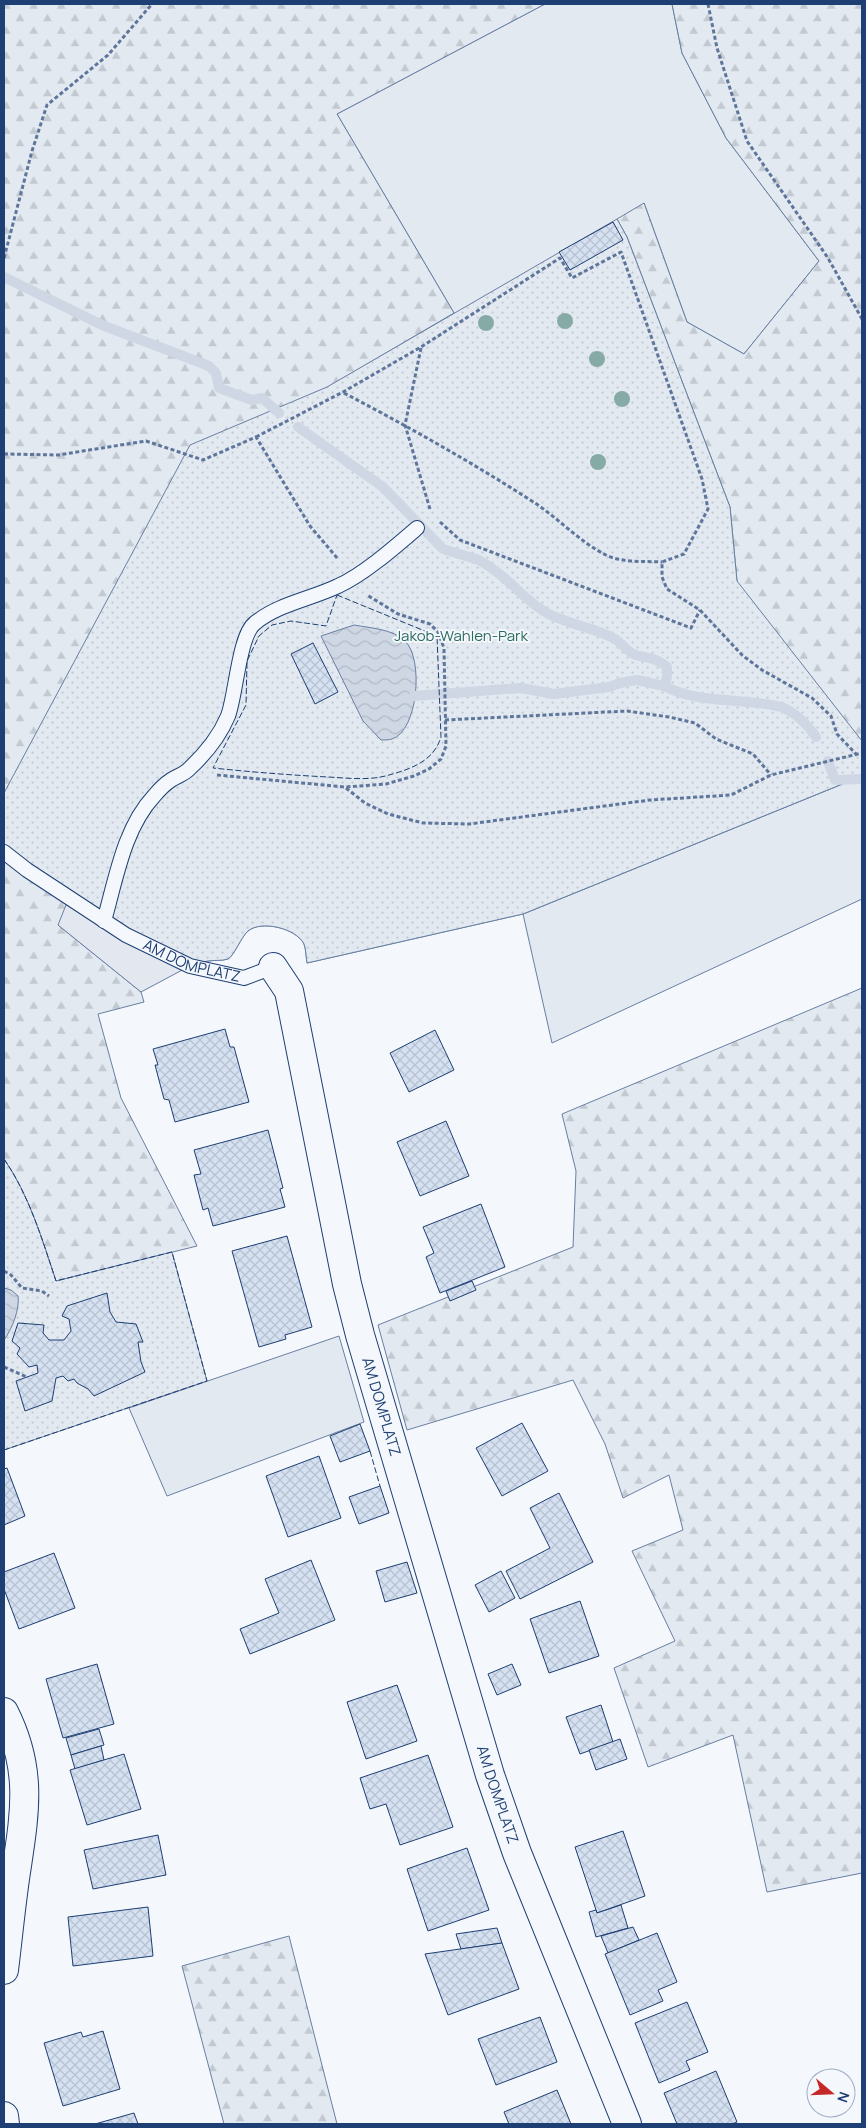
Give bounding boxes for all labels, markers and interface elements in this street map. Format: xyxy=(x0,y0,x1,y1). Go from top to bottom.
park label: Jakob-Wahlen-Park xyxy=(394,625,528,646)
street label: AM DOMPLATZ xyxy=(140,934,243,987)
street label: AM DOMPLATZ xyxy=(357,1355,406,1459)
street label: AM DOMPLATZ xyxy=(472,1743,524,1846)
north arrow xyxy=(806,2068,856,2118)
text: N xyxy=(833,2090,854,2105)

